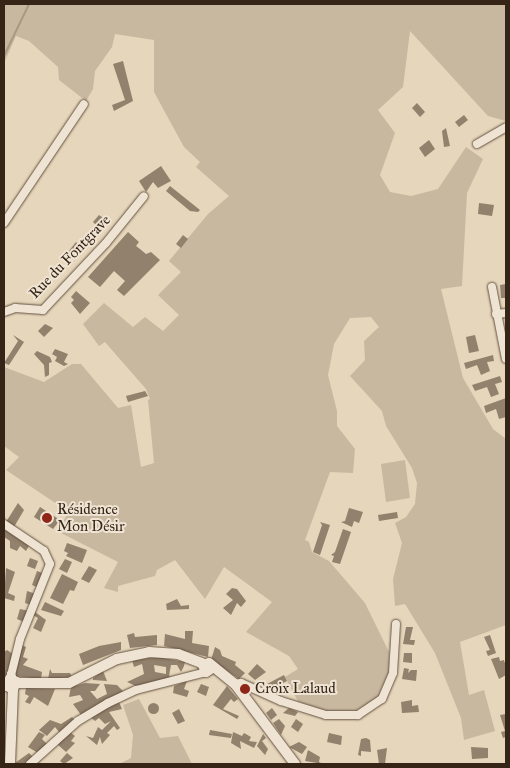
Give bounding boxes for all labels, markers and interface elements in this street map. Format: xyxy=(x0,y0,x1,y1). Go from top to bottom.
street label: Rue du Fontgrave xyxy=(26,211,114,303)
place label: Résidence Mon Désir xyxy=(57,500,125,535)
marker: Résidence Mon Désir xyxy=(41,512,53,524)
place label: Croix Lalaud xyxy=(255,680,336,698)
marker: Croix Lalaud xyxy=(239,683,251,695)

